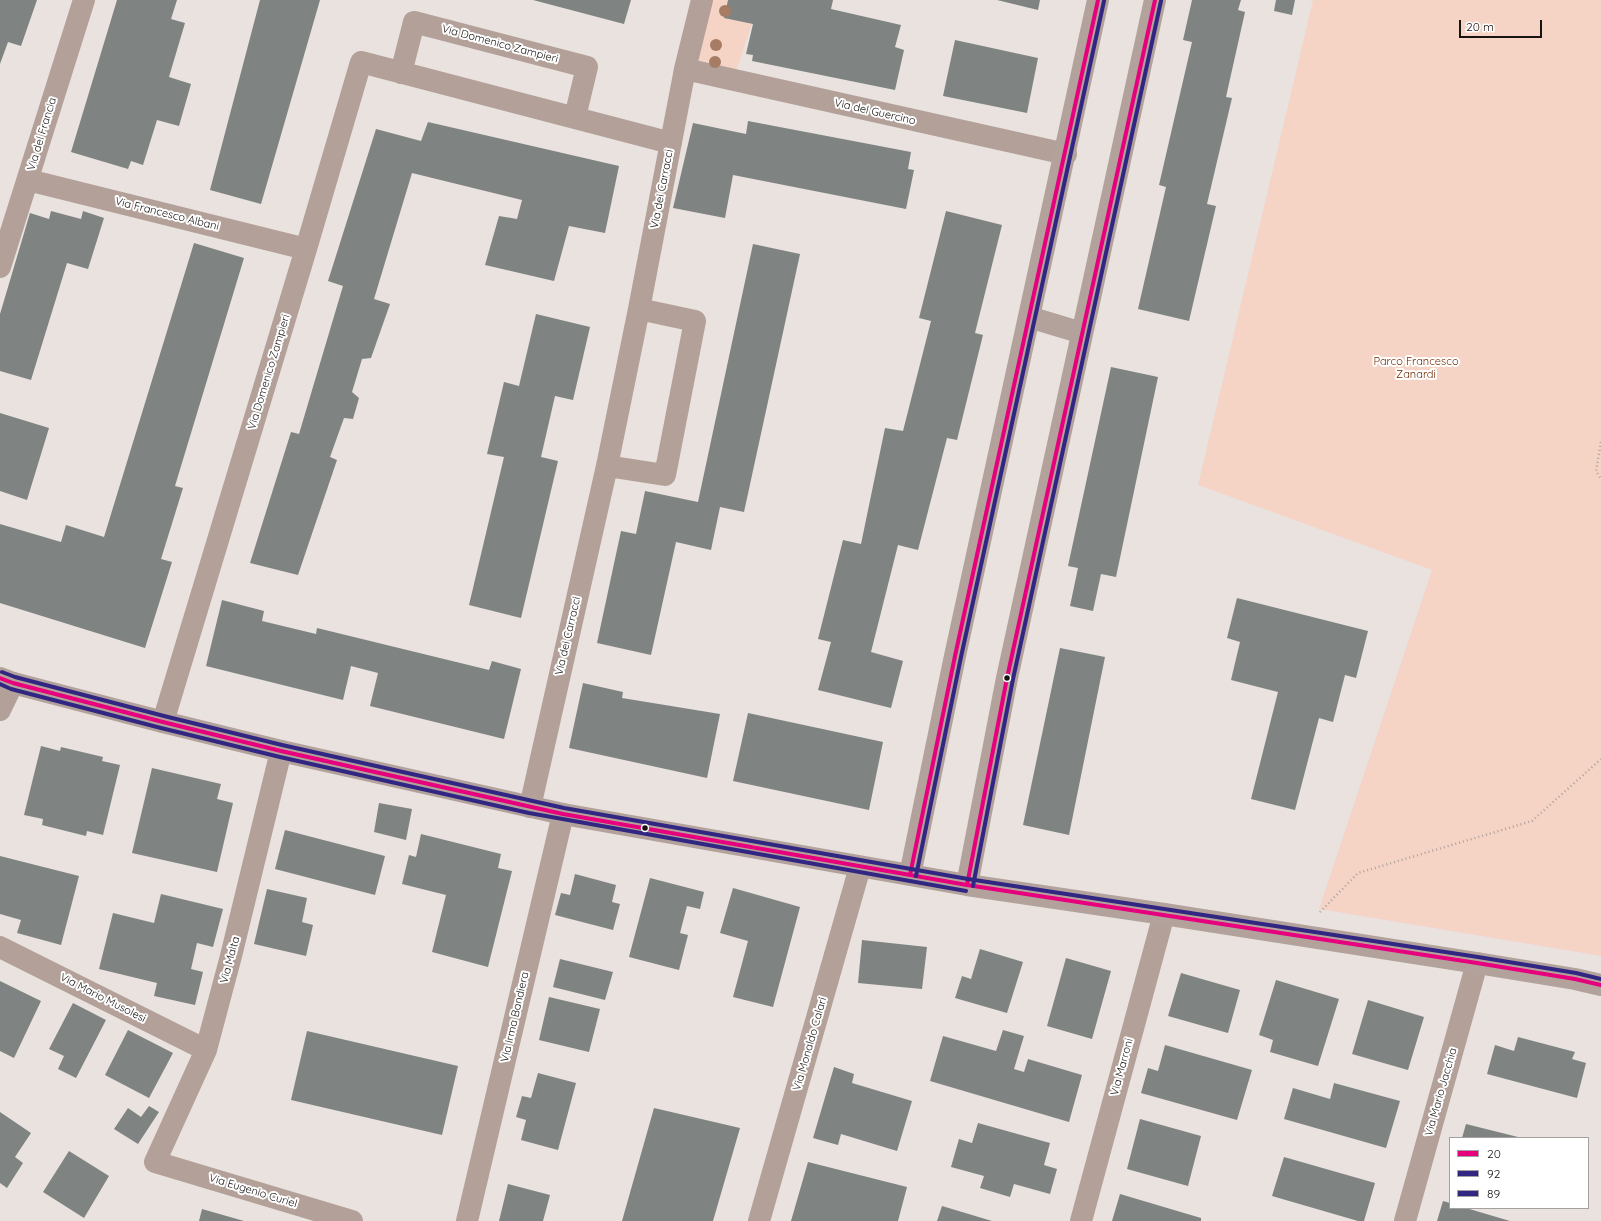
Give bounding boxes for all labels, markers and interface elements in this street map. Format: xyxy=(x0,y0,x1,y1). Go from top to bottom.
scale bar xyxy=(1461,12,1544,38)
text: 20 m xyxy=(1466,19,1494,34)
street label: Via Domenico Zampieri xyxy=(440,22,560,66)
street label: Via del Francia xyxy=(25,96,59,172)
street label: Via del Guercino xyxy=(833,96,917,128)
street label: Via dei Carracci xyxy=(648,148,676,230)
street label: Via Francesco Albani xyxy=(114,195,220,233)
street label: Via Domenico Zampieri xyxy=(245,313,293,431)
park label: Parco Francesco Zanardi xyxy=(1373,355,1459,381)
street label: Via dei Carracci xyxy=(553,595,583,677)
unlabelled marker xyxy=(1002,673,1012,683)
unlabelled marker xyxy=(640,823,650,833)
street label: Via Malta xyxy=(217,935,243,985)
street label: Via Mario Musolesi xyxy=(58,971,148,1025)
street label: Via Irma Bandiera xyxy=(498,971,532,1063)
street label: Via Monaldo Calari xyxy=(790,996,830,1092)
street label: Via Marroni xyxy=(1108,1037,1136,1097)
street label: Via Mario Jacchia xyxy=(1422,1046,1460,1138)
legend xyxy=(1449,1137,1589,1209)
text: 20 xyxy=(1487,1146,1501,1161)
text: 92 xyxy=(1487,1166,1500,1181)
street label: Via Eugenio Curiel xyxy=(207,1171,299,1211)
text: 89 xyxy=(1487,1186,1500,1201)

